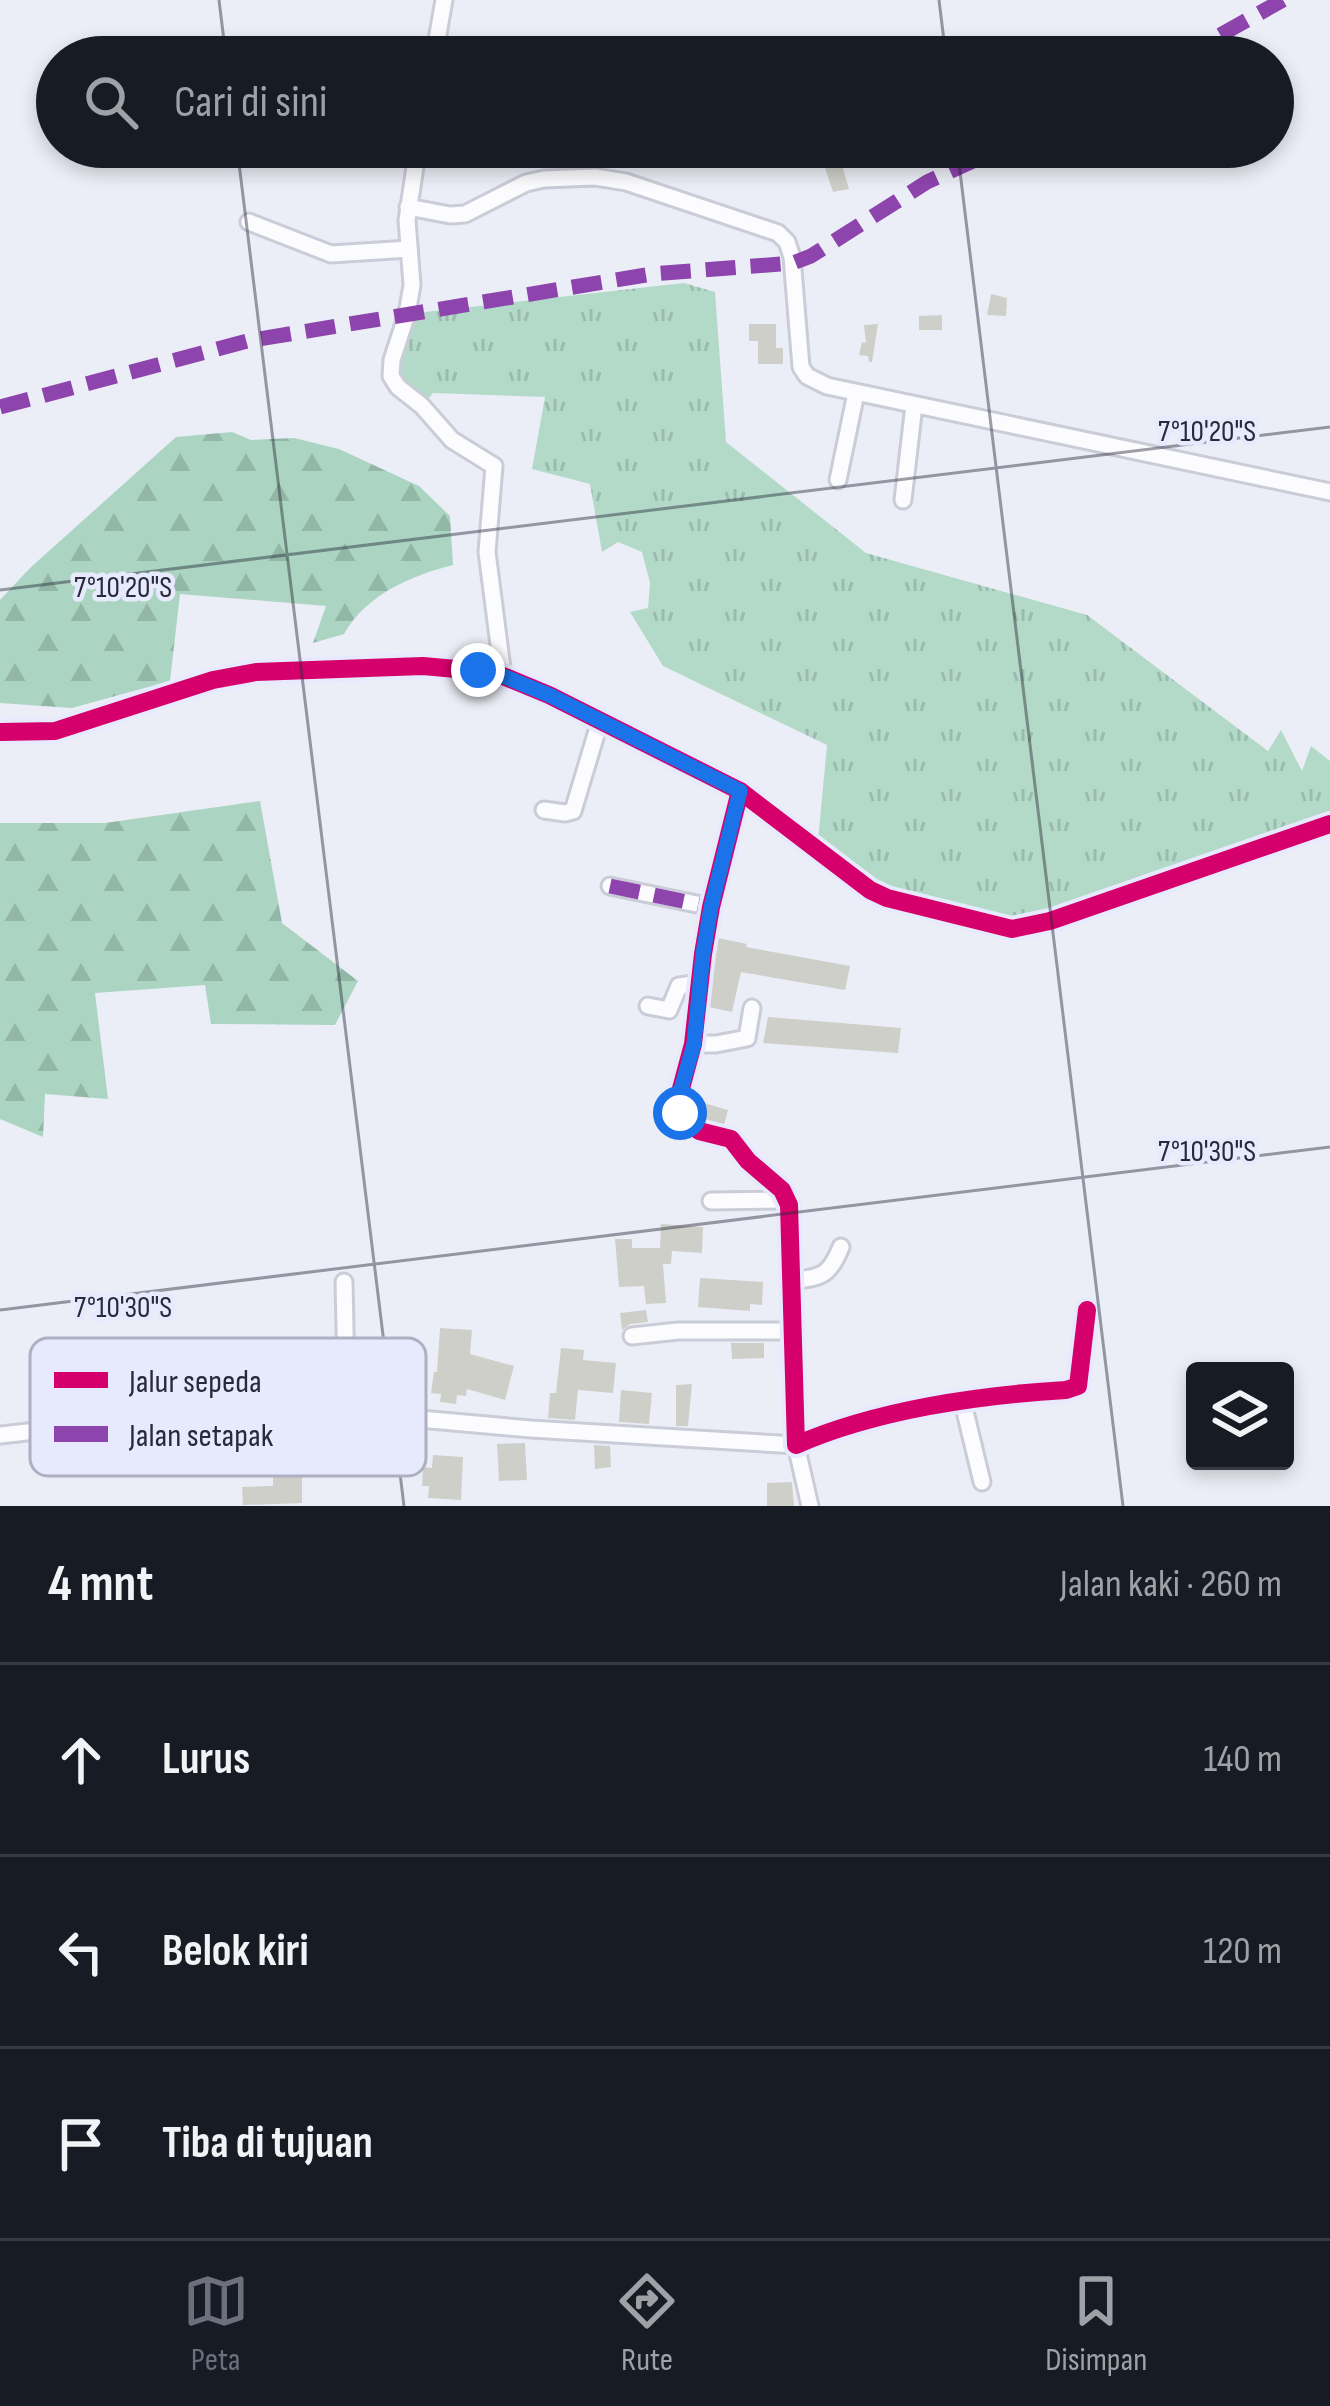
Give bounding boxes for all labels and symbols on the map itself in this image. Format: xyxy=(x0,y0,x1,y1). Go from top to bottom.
text: 7°10'20"S xyxy=(1158,414,1256,450)
text: 7°10'20"S xyxy=(74,570,172,606)
route end xyxy=(451,643,505,697)
route start xyxy=(653,1086,707,1140)
text: 7°10'30"S xyxy=(1158,1134,1256,1170)
text: 7°10'30"S xyxy=(74,1290,172,1326)
legend xyxy=(30,1338,426,1476)
text: Jalur sepeda xyxy=(128,1362,262,1402)
text: Jalan setapak xyxy=(128,1416,274,1456)

